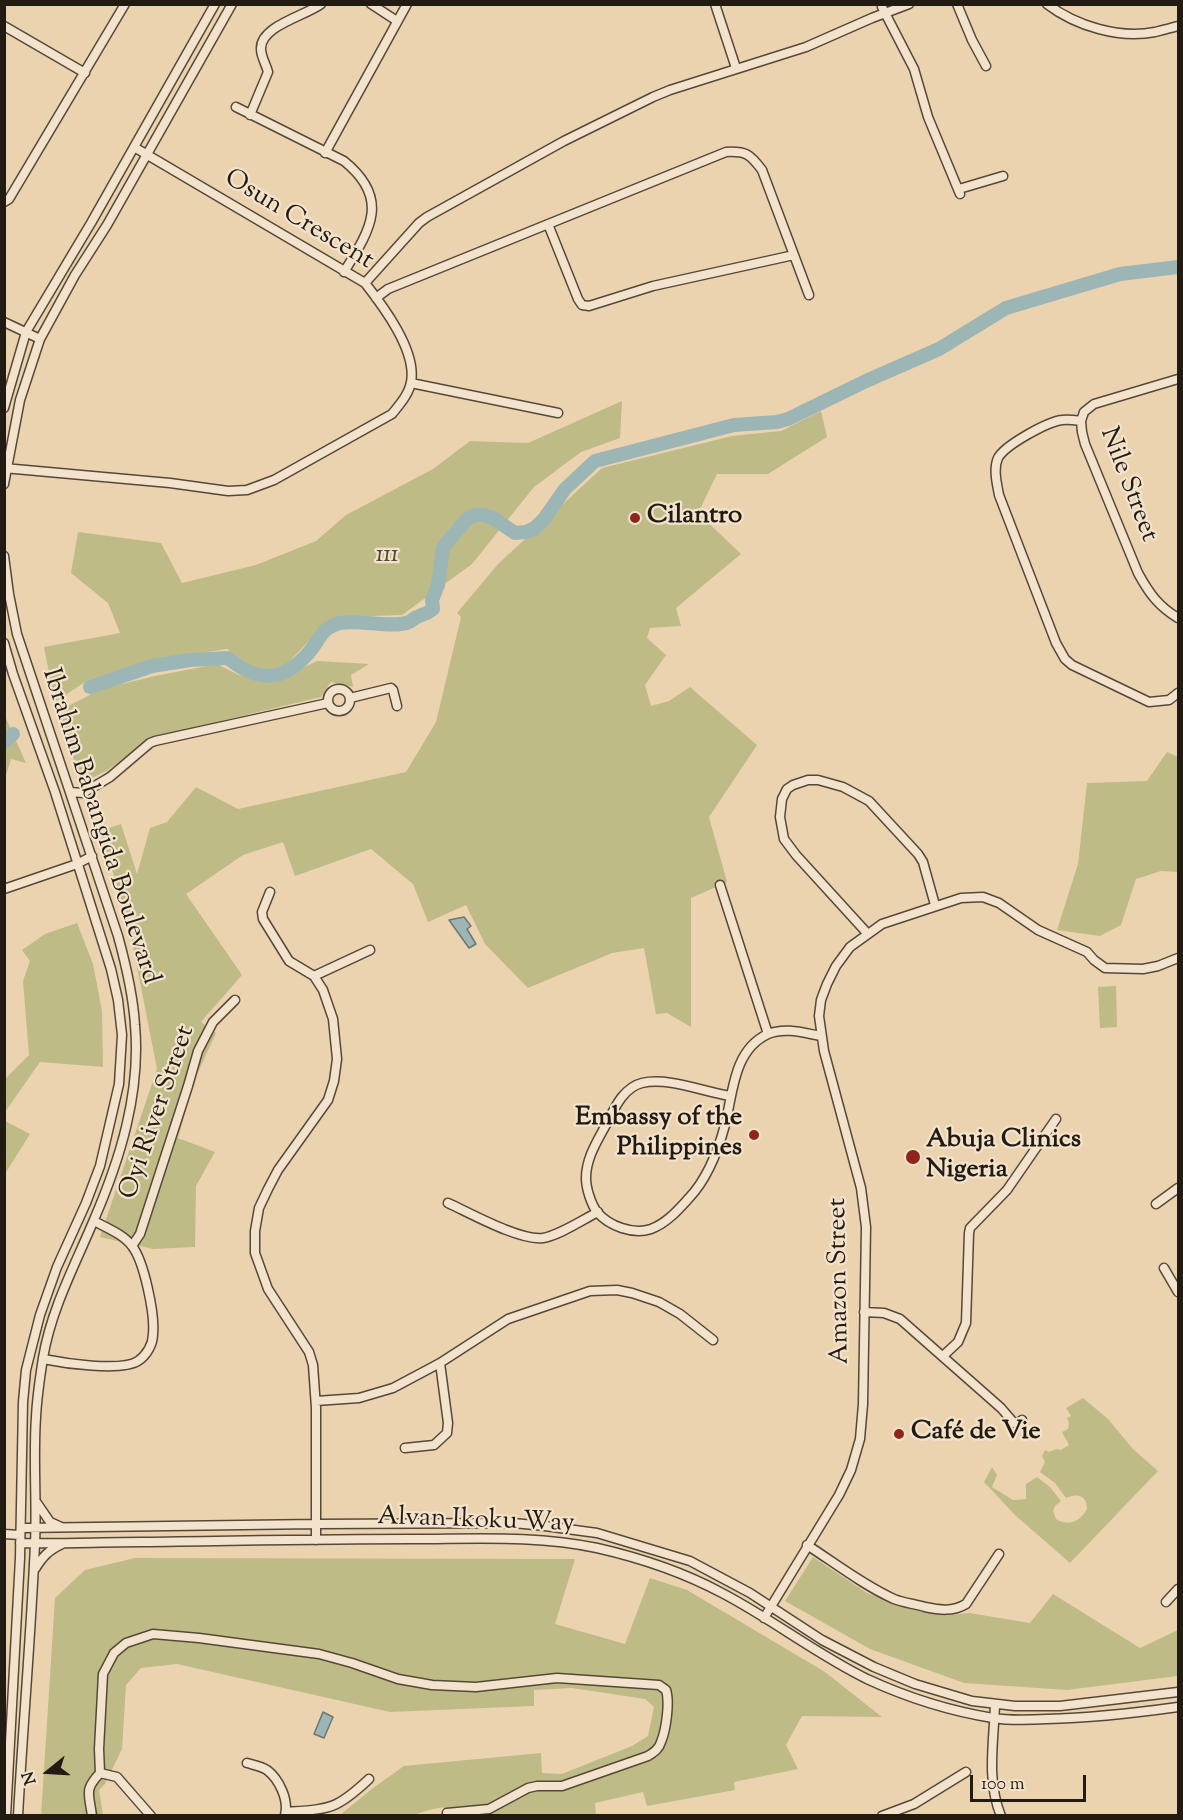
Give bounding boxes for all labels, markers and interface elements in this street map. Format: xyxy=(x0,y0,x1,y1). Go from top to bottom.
street label: Osun Crescent xyxy=(218,164,378,278)
street label: Nile Street xyxy=(1091,423,1163,547)
place label: Cilantro xyxy=(647,502,742,534)
marker: Cilantro xyxy=(628,511,642,525)
park label: 111 xyxy=(375,541,399,573)
street label: Ibrahim Babangida Boulevard xyxy=(33,665,165,989)
street label: Oyi River Street xyxy=(115,1022,203,1204)
place label: Embassy of the Philippines xyxy=(575,1104,742,1166)
place label: Abuja Clinics Nigeria xyxy=(926,1126,1081,1188)
marker: Embassy of the Philippines xyxy=(747,1128,761,1142)
marker: Abuja Clinics Nigeria xyxy=(904,1148,922,1166)
street label: Amazon Street xyxy=(824,1197,858,1365)
place label: Café de Vie xyxy=(911,1418,1041,1450)
marker: Café de Vie xyxy=(892,1427,906,1441)
street label: Alvan Ikoku Way xyxy=(377,1503,575,1541)
north arrow xyxy=(18,1742,78,1802)
scale bar xyxy=(973,1763,1088,1801)
text: N xyxy=(17,1768,43,1787)
text: 100 m xyxy=(981,1772,1025,1798)

